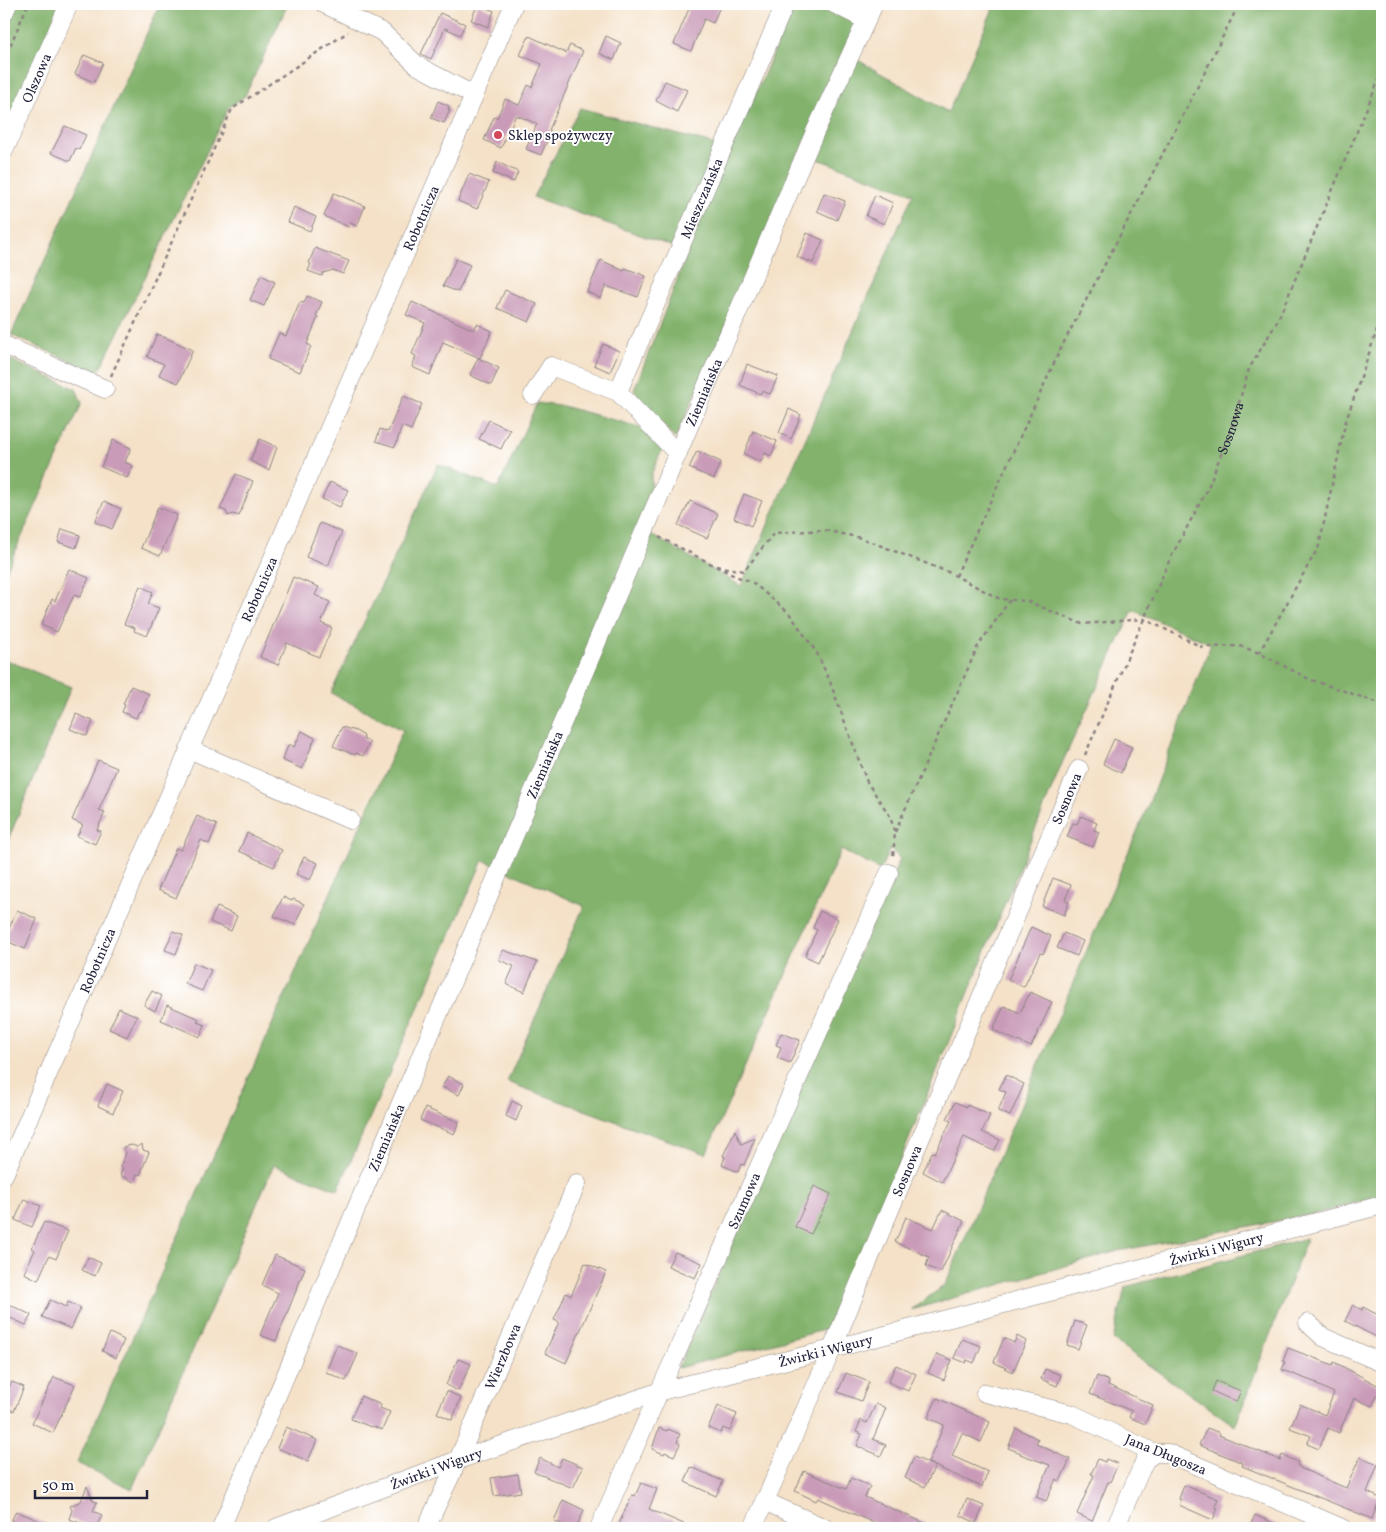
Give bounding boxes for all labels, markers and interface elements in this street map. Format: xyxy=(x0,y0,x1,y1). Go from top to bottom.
street label: Olszowa xyxy=(18,51,57,106)
place label: Sklep spożywczy xyxy=(508,127,613,146)
marker: Sklep spożywczy xyxy=(492,129,504,141)
street label: Mieszczańska xyxy=(677,155,729,242)
street label: Robotnicza xyxy=(400,183,445,254)
street label: Ziemiańska xyxy=(682,356,728,430)
street label: Sosnowa xyxy=(1214,400,1250,458)
street label: Robotnicza xyxy=(238,554,283,625)
street label: Ziemiańska xyxy=(523,728,569,802)
street label: Sosnowa xyxy=(1048,770,1087,828)
street label: Robotnicza xyxy=(76,925,121,997)
street label: Ziemiańska xyxy=(365,1101,411,1175)
street label: Sosnowa xyxy=(889,1142,928,1200)
street label: Szumowa xyxy=(724,1170,766,1233)
street label: Żwirki i Wigury xyxy=(1167,1228,1266,1271)
street label: Wierzbowa xyxy=(481,1321,527,1393)
street label: Żwirki i Wigury xyxy=(777,1331,875,1373)
street label: Jana Długosza xyxy=(1122,1430,1209,1480)
street label: Żwirki i Wigury xyxy=(388,1444,486,1495)
scale bar xyxy=(35,1467,148,1499)
text: 50 m xyxy=(42,1476,74,1497)

